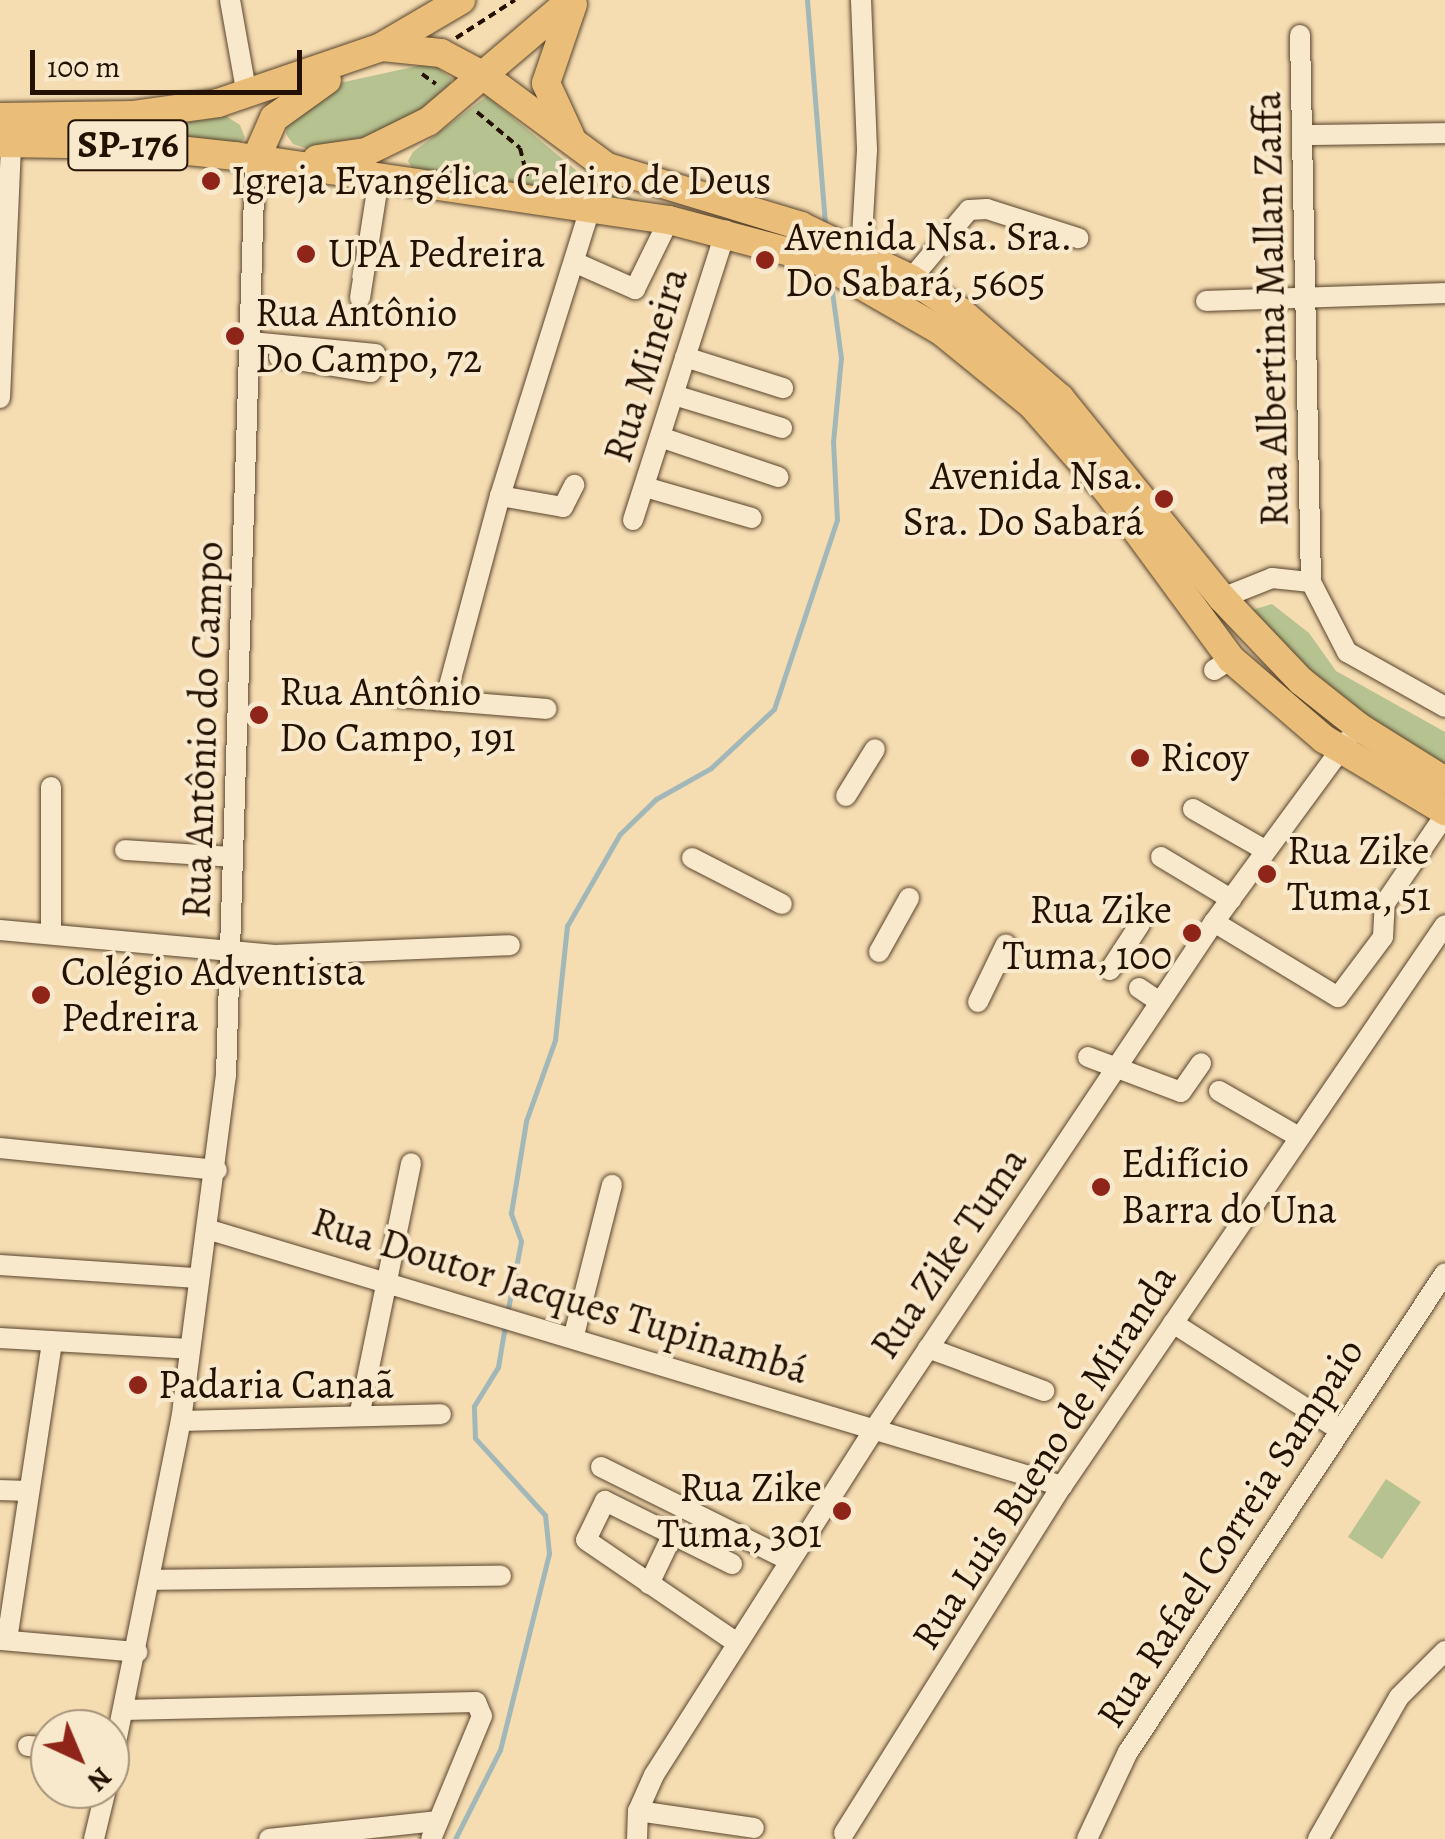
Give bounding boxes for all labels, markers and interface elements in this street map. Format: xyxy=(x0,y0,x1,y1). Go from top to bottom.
scale bar xyxy=(35,30,308,92)
text: 100 m xyxy=(47,47,120,87)
street label: Rua Albertina Mallan Zaffa xyxy=(1243,91,1299,527)
road number: SP-176 xyxy=(66,112,190,178)
place label: Igreja Evangélica Celeiro de Deus xyxy=(231,157,771,205)
marker: Igreja Evangélica Celeiro de Deus xyxy=(200,170,222,192)
place label: Avenida Nsa. Sra. Do Sabará, 5605 xyxy=(785,213,1073,307)
place label: UPA Pedreira xyxy=(328,230,545,278)
marker: UPA Pedreira xyxy=(293,241,319,267)
marker: Avenida Nsa. Sra. Do Sabará, 5605 xyxy=(754,249,776,271)
street label: Rua Mineira xyxy=(594,262,698,468)
place label: Rua Antônio Do Campo, 72 xyxy=(255,289,483,383)
marker: Rua Antônio Do Campo, 72 xyxy=(224,325,246,347)
place label: Avenida Nsa. Sra. Do Sabará xyxy=(902,452,1144,546)
marker: Avenida Nsa. Sra. Do Sabará xyxy=(1153,488,1175,510)
street label: Rua Antônio do Campo xyxy=(172,541,234,919)
place label: Rua Antônio Do Campo, 191 xyxy=(279,668,517,762)
marker: Rua Antônio Do Campo, 191 xyxy=(248,704,270,726)
place label: Ricoy xyxy=(1160,734,1249,782)
marker: Ricoy xyxy=(1129,747,1151,769)
place label: Rua Zike Tuma, 51 xyxy=(1287,827,1432,921)
marker: Rua Zike Tuma, 51 xyxy=(1256,863,1278,885)
place label: Rua Zike Tuma, 100 xyxy=(1002,886,1172,980)
marker: Rua Zike Tuma, 100 xyxy=(1181,922,1203,944)
place label: Colégio Adventista Pedreira xyxy=(61,948,365,1042)
marker: Colégio Adventista Pedreira xyxy=(30,984,52,1006)
street label: Rua Zike Tuma xyxy=(861,1138,1037,1368)
place label: Edifício Barra do Una xyxy=(1121,1140,1337,1234)
marker: Edifício Barra do Una xyxy=(1090,1176,1112,1198)
street label: Rua Doutor Jacques Tupinambá xyxy=(306,1198,814,1394)
street label: Rua Luis Bueno de Miranda xyxy=(901,1255,1187,1659)
street label: Rua Rafael Correia Sampaio xyxy=(1086,1329,1374,1737)
place label: Padaria Canaã xyxy=(158,1361,394,1409)
marker: Padaria Canaã xyxy=(127,1374,149,1396)
place label: Rua Zike Tuma, 301 xyxy=(656,1464,822,1558)
marker: Rua Zike Tuma, 301 xyxy=(831,1500,853,1522)
north arrow xyxy=(30,1709,130,1809)
text: N xyxy=(79,1758,120,1800)

